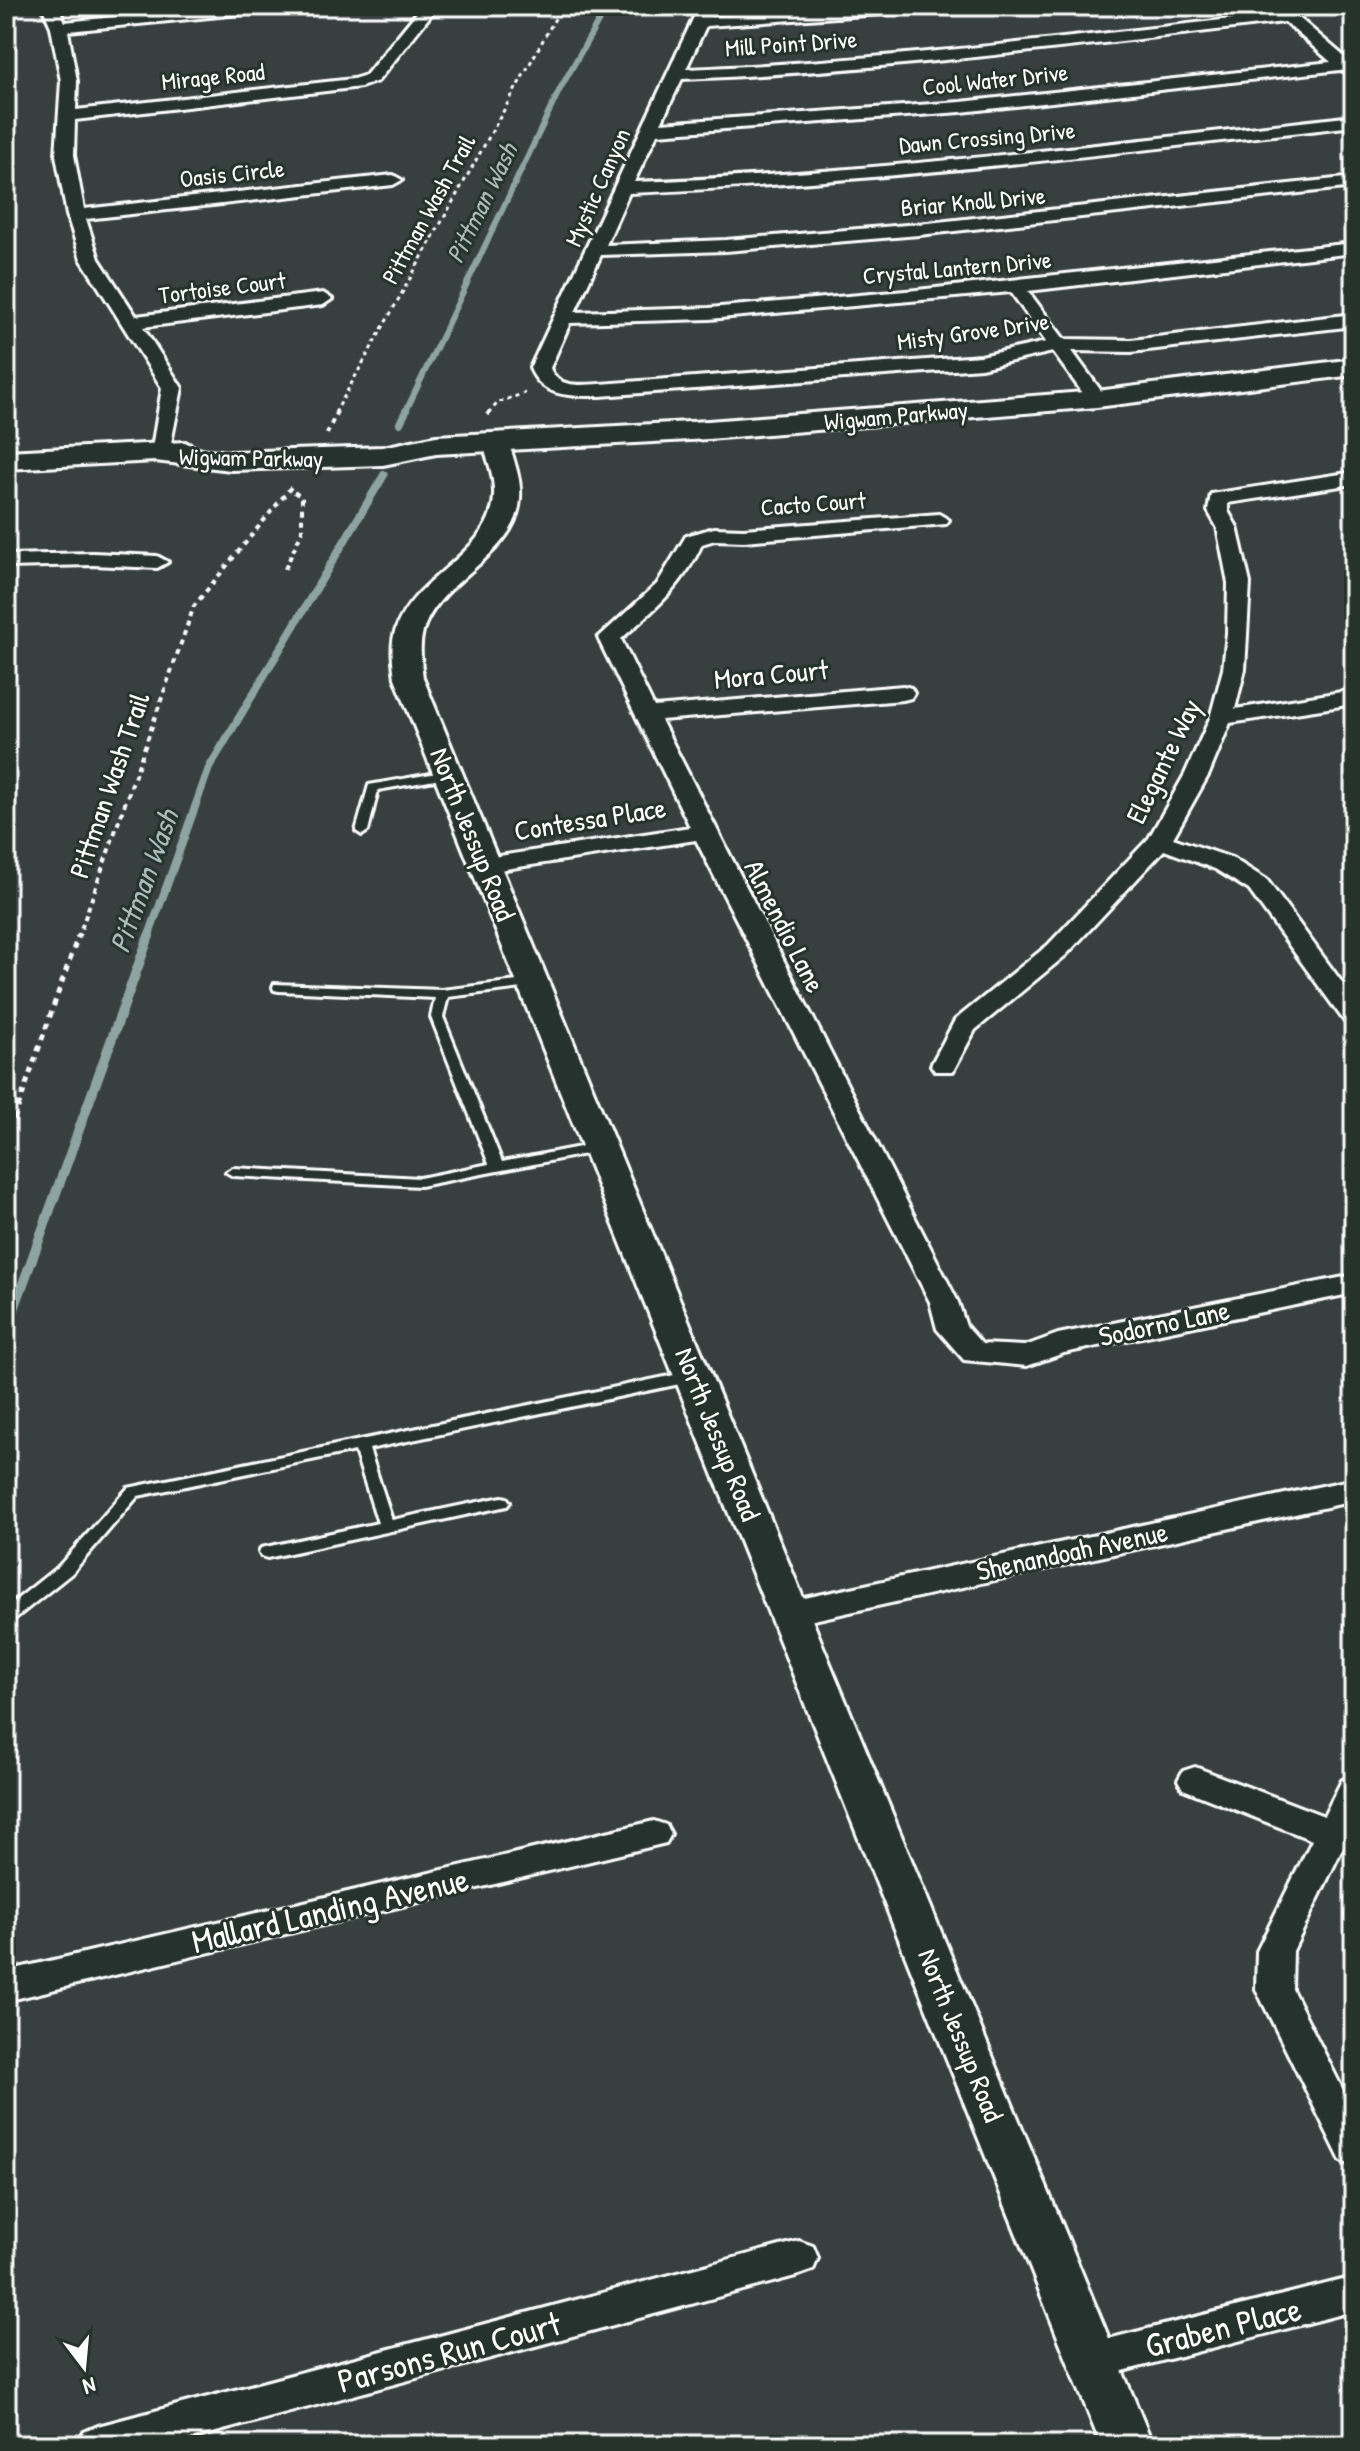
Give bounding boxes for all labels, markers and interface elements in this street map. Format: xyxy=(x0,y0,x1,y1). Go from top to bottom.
street label: Mill Point Drive xyxy=(724,22,858,64)
street label: Mirage Road xyxy=(160,55,266,97)
street label: Cool Water Drive xyxy=(921,55,1070,103)
street label: Dawn Crossing Drive xyxy=(898,113,1077,161)
street label: Mystic Canyon xyxy=(557,123,637,251)
street label: Pittman Wash Trail xyxy=(374,128,483,289)
water label: Pittman Wash xyxy=(437,136,526,269)
street label: Oasis Circle xyxy=(178,152,286,194)
street label: Briar Knoll Drive xyxy=(899,179,1047,223)
street label: Crystal Lantern Drive xyxy=(861,243,1053,291)
street label: Tortoise Court xyxy=(157,263,288,311)
street label: Misty Grove Drive xyxy=(895,304,1051,357)
street label: Wigwam Parkway xyxy=(823,393,969,437)
street label: Wigwam Parkway xyxy=(179,440,323,474)
street label: Cacto Court xyxy=(759,483,867,523)
street label: Mora Court xyxy=(712,650,830,698)
street label: Pittman Wash Trail xyxy=(62,688,156,882)
street label: Elegante Way xyxy=(1116,692,1210,830)
street label: North Jessup Road xyxy=(421,742,525,926)
street label: Contessa Place xyxy=(512,788,668,850)
water label: Pittman Wash xyxy=(101,805,185,957)
street label: Almendio Lane xyxy=(735,853,835,999)
street label: Sodorno Lane xyxy=(1095,1291,1233,1355)
street label: North Jessup Road xyxy=(666,1342,770,1526)
street label: Shenandoah Avenue xyxy=(973,1512,1171,1590)
street label: Mallard Landing Avenue xyxy=(187,1856,473,1964)
street label: North Jessup Road xyxy=(909,1943,1013,2127)
street label: Graben Place xyxy=(1140,2285,1306,2369)
street label: Parsons Run Court xyxy=(333,2300,567,2404)
north arrow xyxy=(44,2327,124,2407)
text: N xyxy=(79,2370,99,2402)

